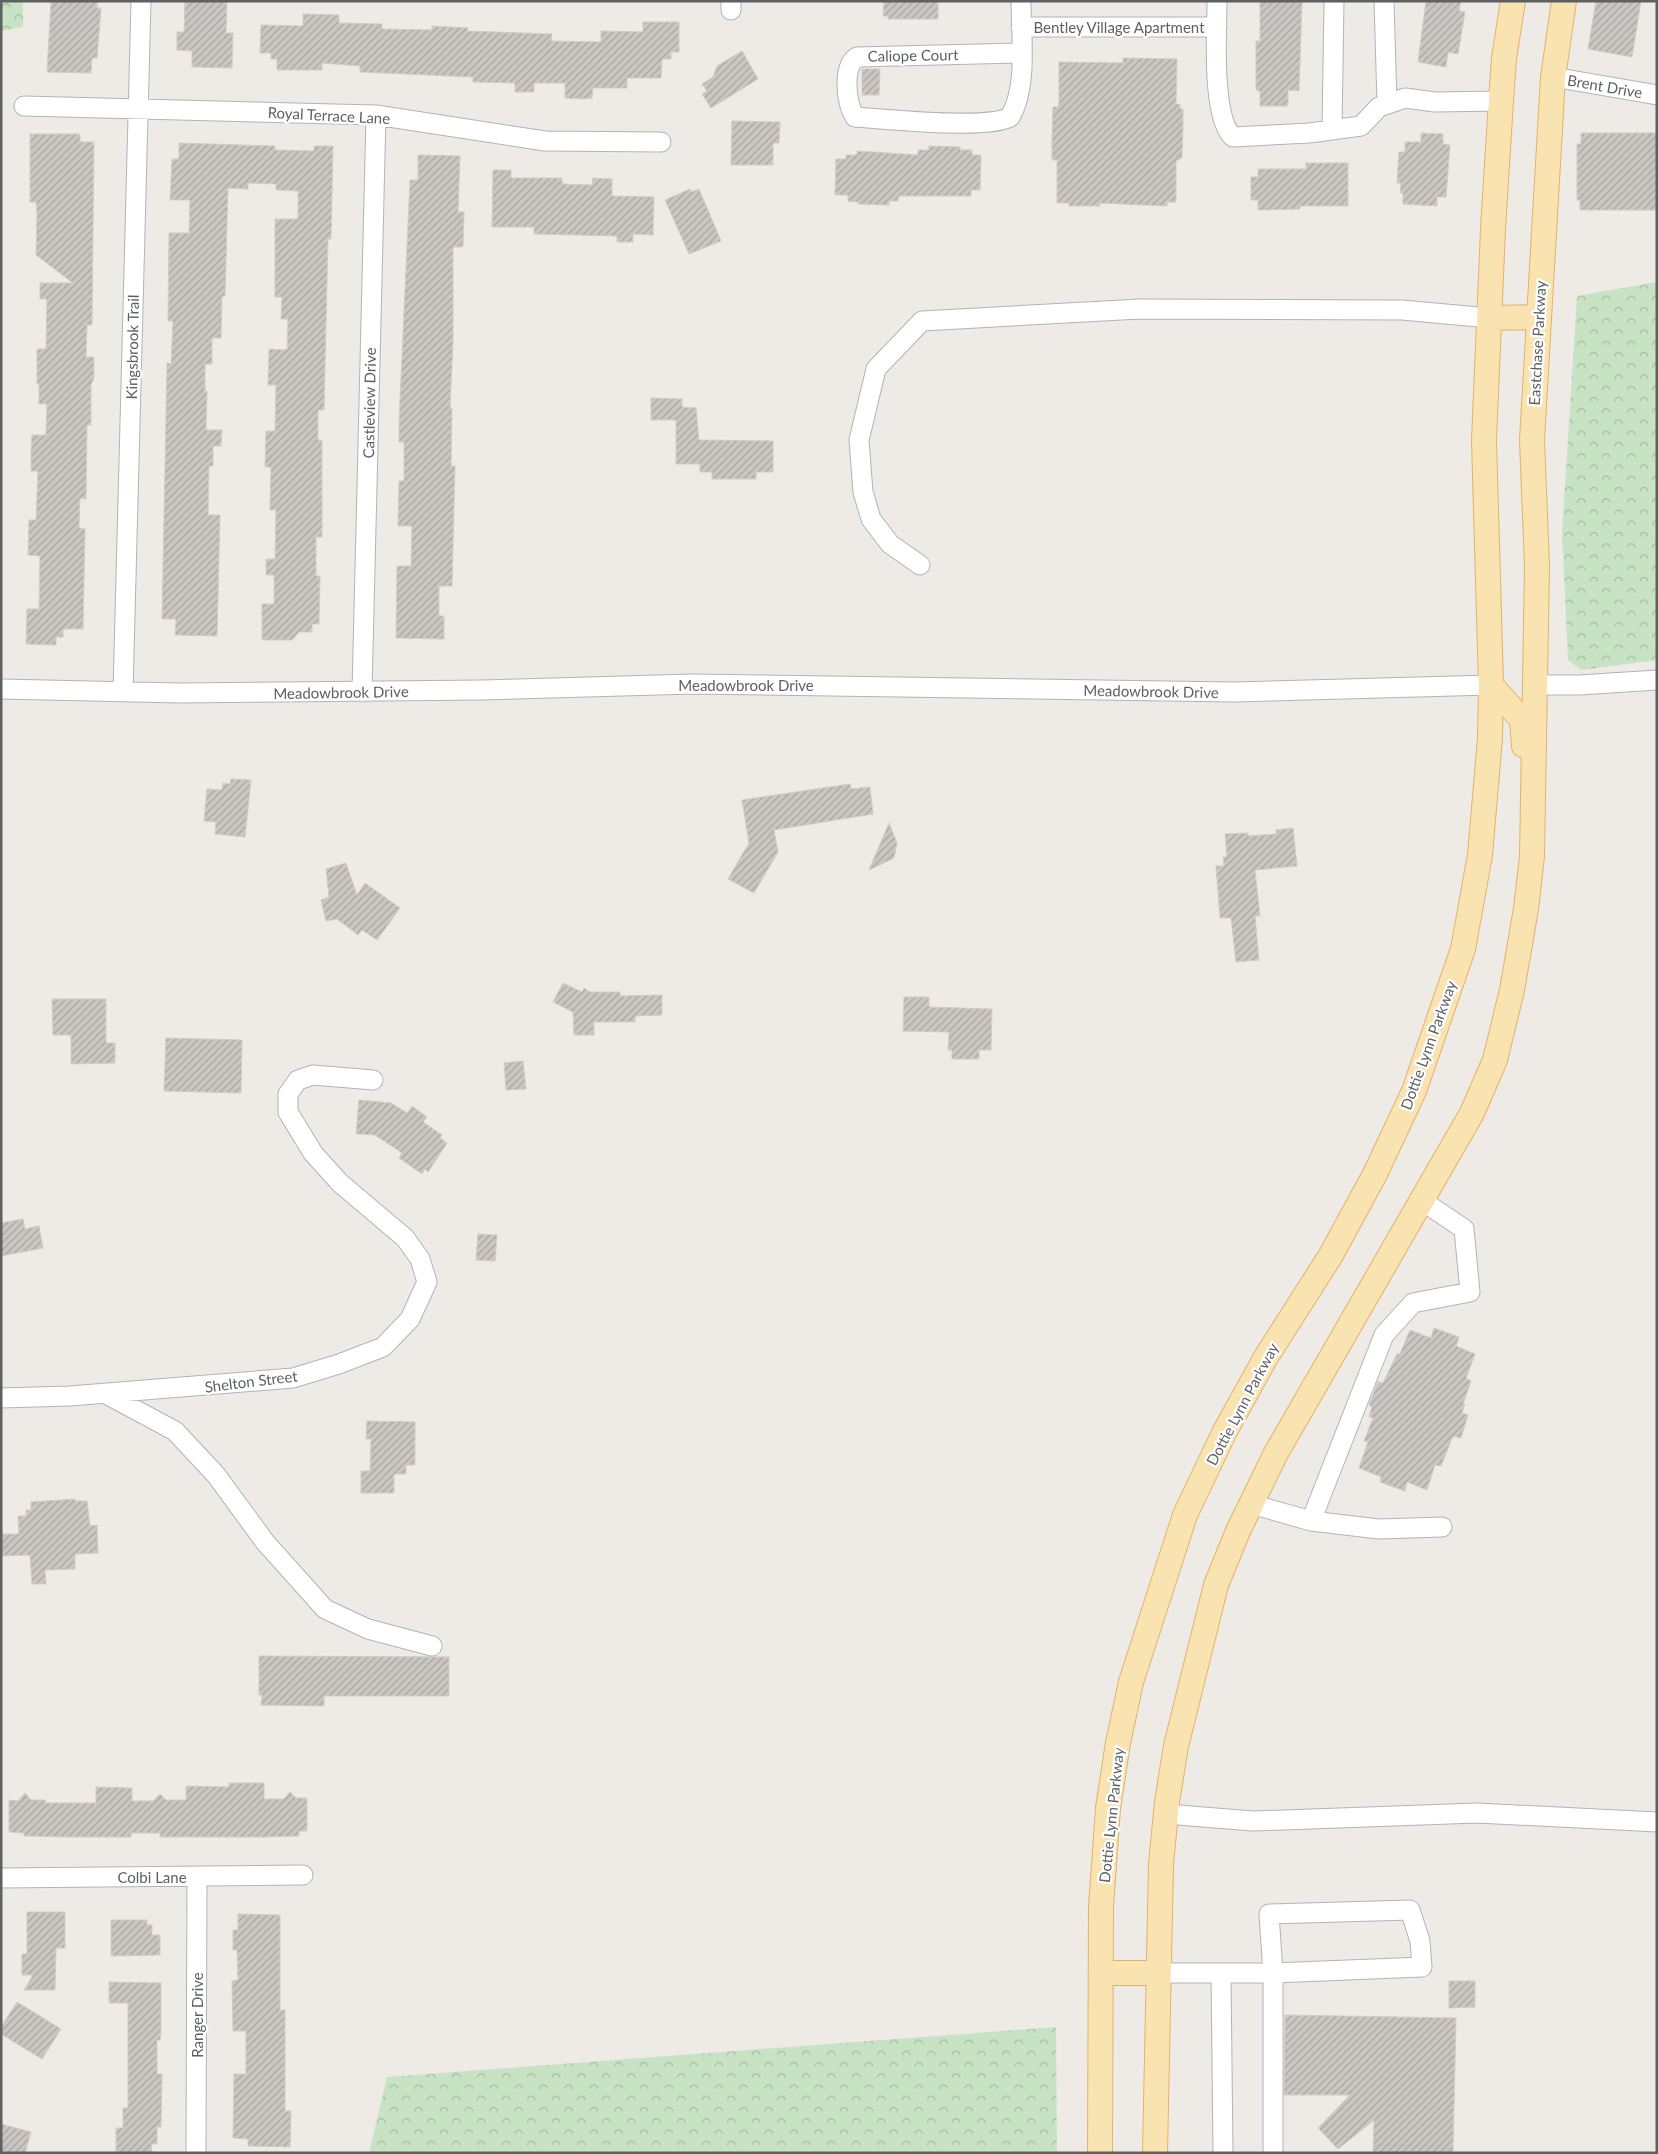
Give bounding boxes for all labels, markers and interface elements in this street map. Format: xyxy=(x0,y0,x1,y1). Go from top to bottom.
street label: Bentley Village Apartment xyxy=(1033,18,1205,36)
street label: Caliope Court xyxy=(867,45,959,65)
street label: Brent Drive xyxy=(1566,71,1644,101)
street label: Royal Terrace Lane xyxy=(267,103,391,127)
street label: Eastchase Parkway xyxy=(1525,280,1549,406)
street label: Kingsbrook Trail xyxy=(122,294,142,400)
street label: Castleview Drive xyxy=(359,347,379,459)
street label: Meadowbrook Drive xyxy=(678,676,814,694)
street label: Meadowbrook Drive xyxy=(1083,681,1219,701)
street label: Meadowbrook Drive xyxy=(273,682,409,702)
street label: Dottie Lynn Parkway xyxy=(1396,978,1460,1112)
street label: Dottie Lynn Parkway xyxy=(1202,1340,1282,1468)
street label: Shelton Street xyxy=(204,1366,299,1396)
street label: Dottie Lynn Parkway xyxy=(1095,1746,1127,1884)
street label: Colbi Lane xyxy=(117,1868,187,1886)
street label: Ranger Drive xyxy=(188,1972,206,2058)

